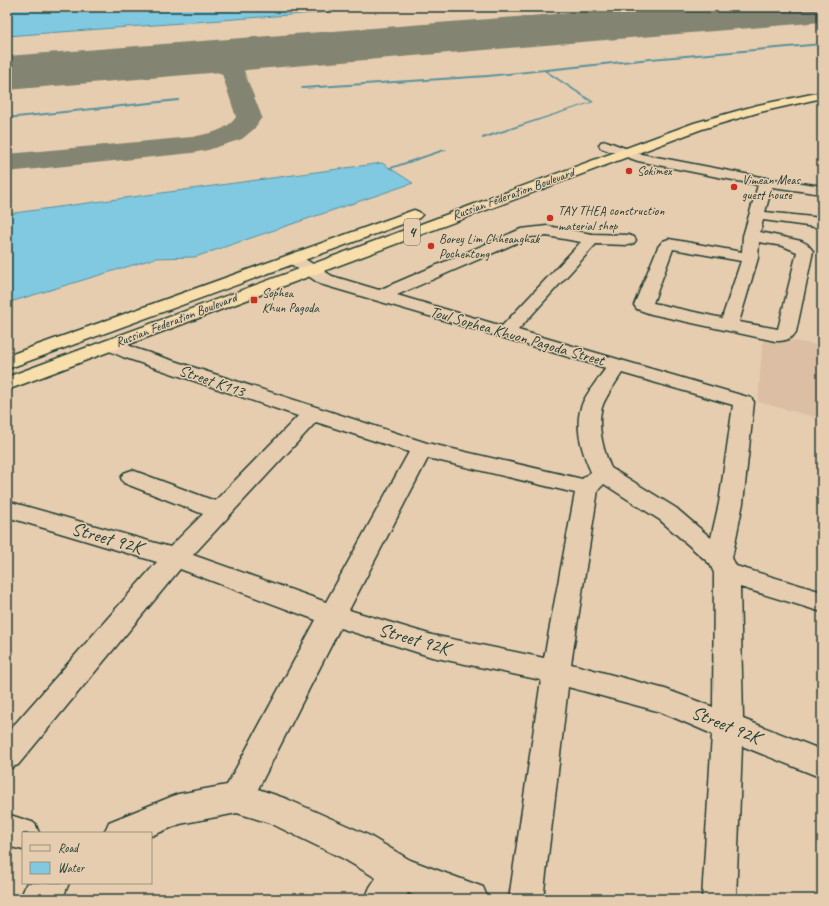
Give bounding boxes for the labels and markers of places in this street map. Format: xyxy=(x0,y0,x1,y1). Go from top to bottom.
place label: Sokimex xyxy=(637,163,673,179)
marker: Sokimex xyxy=(624,166,634,176)
place label: Vimean Meas guest house xyxy=(742,172,801,203)
marker: Vimean Meas guest house xyxy=(729,182,739,192)
place label: TAY THEA construction material shop xyxy=(558,203,664,234)
marker: TAY THEA construction material shop xyxy=(545,213,555,223)
place label: Borey Lim Chheanghak Pochentong xyxy=(439,231,541,262)
marker: Borey Lim Chheanghak Pochentong xyxy=(426,241,436,251)
place label: Sophea Khun Pagoda xyxy=(262,285,320,316)
marker: Sophea Khun Pagoda xyxy=(249,295,259,305)

